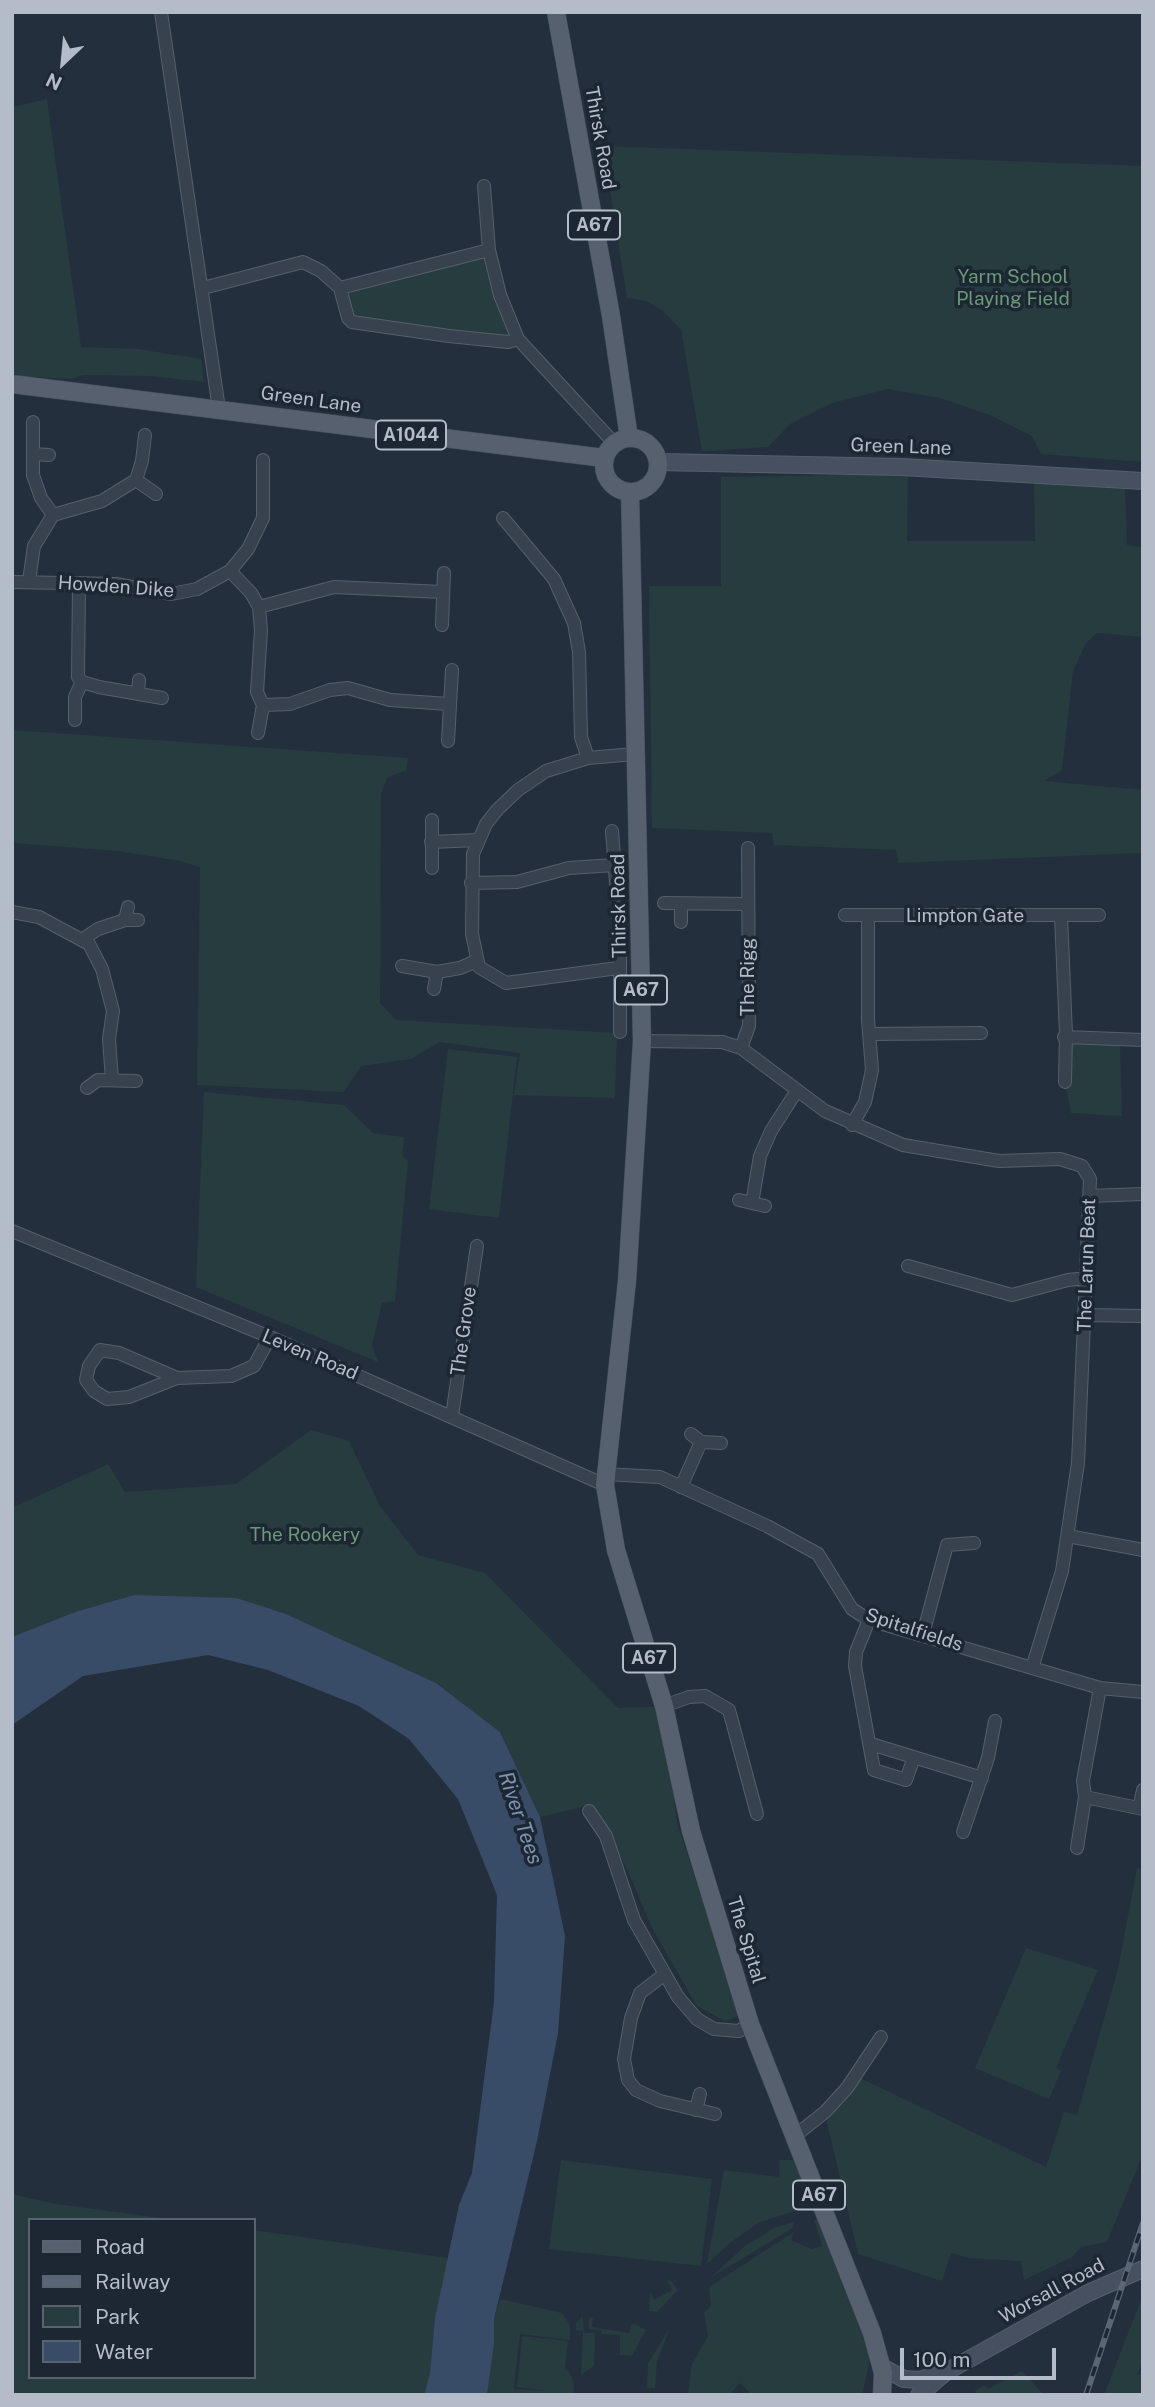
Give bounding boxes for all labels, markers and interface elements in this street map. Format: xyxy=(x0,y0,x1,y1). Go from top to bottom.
north arrow xyxy=(28,28,98,98)
text: N xyxy=(42,69,65,95)
street label: Thirsk Road xyxy=(580,85,620,191)
road number: A67 xyxy=(568,210,620,240)
park label: Yarm School Playing Field xyxy=(956,266,1070,310)
street label: Green Lane xyxy=(259,382,363,418)
road number: A1044 xyxy=(376,421,446,450)
street label: Green Lane xyxy=(850,434,952,460)
street label: Howden Dike xyxy=(57,572,175,602)
street label: Thirsk Road xyxy=(607,854,631,958)
street label: Limpton Gate xyxy=(906,905,1024,927)
street label: The Rigg xyxy=(737,938,759,1016)
road number: A67 xyxy=(615,975,667,1004)
street label: The Larun Beat xyxy=(1073,1198,1101,1332)
street label: The Grove xyxy=(446,1285,482,1377)
street label: Leven Road xyxy=(259,1325,361,1385)
park label: The Rookery xyxy=(250,1524,360,1546)
street label: Spitalfields xyxy=(863,1604,965,1656)
road number: A67 xyxy=(623,1644,675,1672)
water label: River Tees xyxy=(492,1768,548,1868)
street label: The Spital xyxy=(722,1894,770,1986)
road number: A67 xyxy=(793,2180,845,2210)
legend xyxy=(28,2218,256,2379)
text: Road xyxy=(95,2234,145,2259)
street label: Worsall Road xyxy=(995,2254,1109,2328)
text: Railway xyxy=(95,2269,171,2294)
text: Park xyxy=(95,2304,140,2329)
scale bar xyxy=(903,2334,1059,2378)
text: Water xyxy=(95,2339,153,2364)
text: 100 m xyxy=(913,2347,970,2372)

